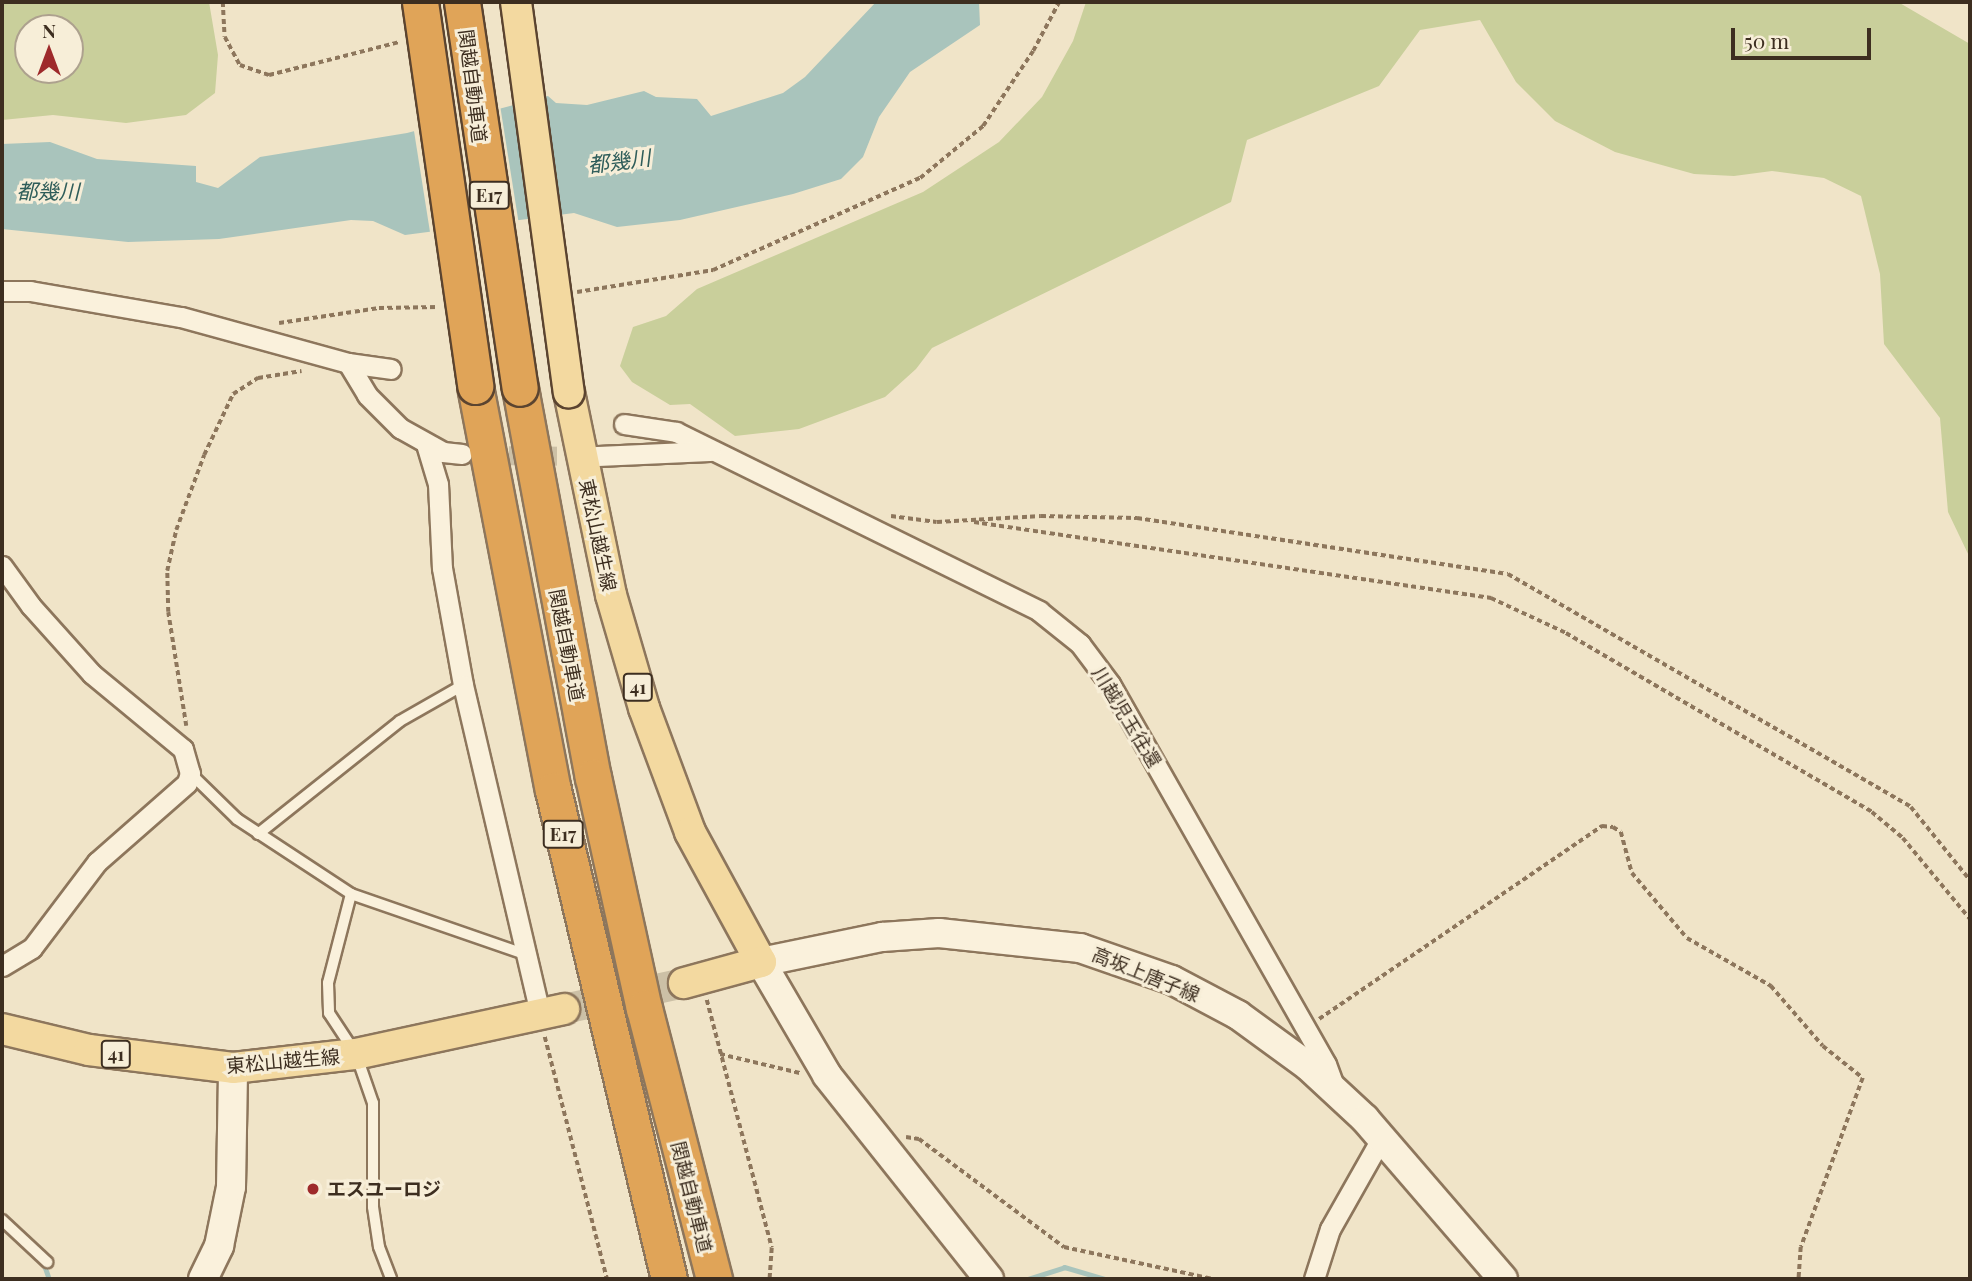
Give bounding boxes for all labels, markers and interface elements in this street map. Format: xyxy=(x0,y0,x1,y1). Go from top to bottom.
north arrow xyxy=(14,14,84,84)
scale bar xyxy=(1734,14,1874,58)
text: N xyxy=(42,17,56,43)
text: 50 m xyxy=(1744,26,1789,54)
street label: 関越自動車道 xyxy=(455,28,491,144)
water label: 都幾川 xyxy=(586,144,652,176)
water label: 都幾川 xyxy=(17,177,79,203)
road number: E17 xyxy=(468,180,510,210)
street label: 東松山越生線 xyxy=(575,477,621,593)
street label: 関越自動車道 xyxy=(545,587,589,703)
street label: 川越児玉往還 xyxy=(1088,662,1166,772)
road number: 41 xyxy=(622,672,654,702)
road number: E17 xyxy=(542,820,584,848)
street label: 高坂上唐子線 xyxy=(1089,942,1203,1006)
road number: 41 xyxy=(100,1040,132,1069)
street label: 東松山越生線 xyxy=(225,1045,341,1077)
street label: 関越自動車道 xyxy=(667,1139,717,1255)
place label: エスユーロジ xyxy=(327,1178,441,1200)
marker: エスユーロジ xyxy=(305,1181,321,1197)

